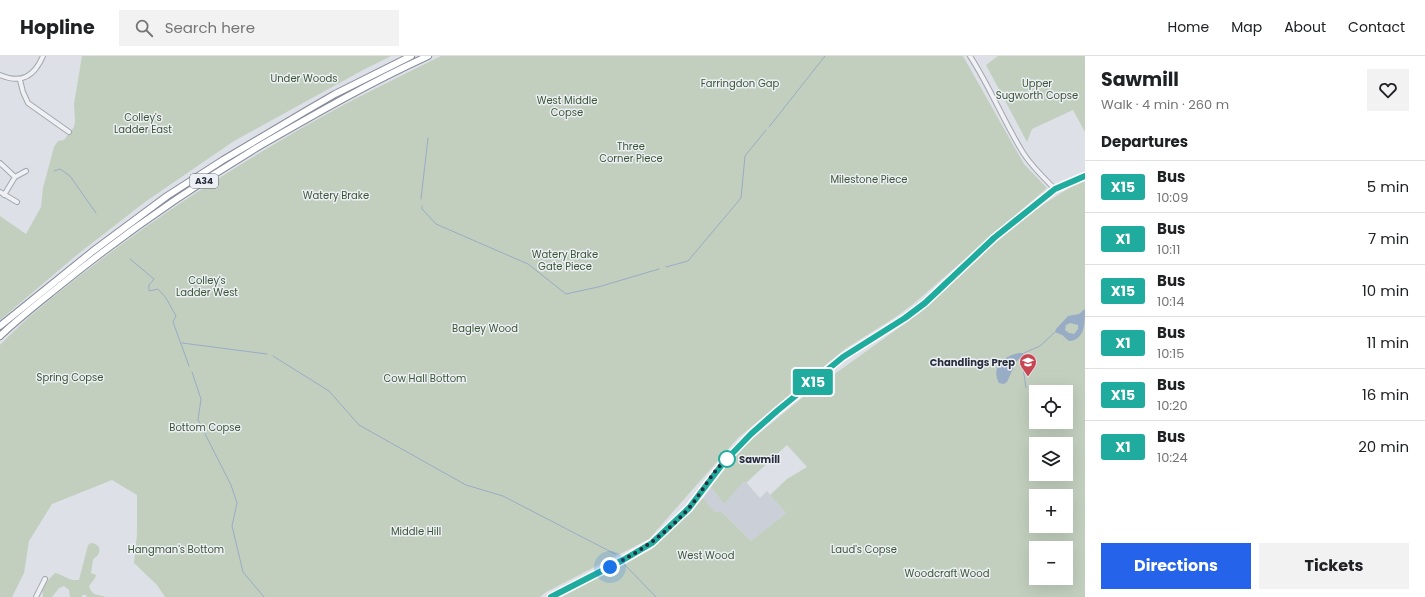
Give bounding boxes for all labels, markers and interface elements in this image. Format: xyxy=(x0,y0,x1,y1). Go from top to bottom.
search box xyxy=(119,10,399,46)
text: Hopline xyxy=(20,14,95,41)
icon: search xyxy=(133,17,155,39)
text: Search here xyxy=(165,17,255,38)
text: Home xyxy=(1167,17,1209,37)
text: Map xyxy=(1231,17,1262,37)
text: About xyxy=(1284,17,1326,37)
text: Contact xyxy=(1348,17,1405,37)
text: Sawmill xyxy=(1101,66,1179,93)
button: heart xyxy=(1367,69,1409,111)
park label: Under Woods xyxy=(270,71,338,86)
park label: Farringdon Gap xyxy=(701,76,779,91)
park label: Upper Sugworth Copse xyxy=(996,76,1078,103)
park label: West Middle Copse xyxy=(537,93,597,120)
text: Walk · 4 min · 260 m xyxy=(1101,95,1229,114)
park label: Colley's Ladder East xyxy=(114,110,172,137)
text: Departures xyxy=(1101,131,1188,152)
park label: Three Corner Piece xyxy=(599,139,663,166)
text: Bus xyxy=(1157,166,1185,187)
park label: Milestone Piece xyxy=(831,172,907,187)
road number: A34 xyxy=(190,174,218,188)
text: 5 min xyxy=(1367,176,1409,197)
text: X15 xyxy=(1111,177,1135,197)
park label: Watery Brake xyxy=(303,188,369,203)
text: 10:09 xyxy=(1157,188,1188,207)
text: Bus xyxy=(1157,218,1185,239)
text: 7 min xyxy=(1368,228,1409,249)
text: X1 xyxy=(1115,229,1131,249)
text: 10:11 xyxy=(1157,240,1180,259)
park label: Watery Brake Gate Piece xyxy=(532,247,598,274)
text: Bus xyxy=(1157,270,1185,291)
park label: Colley's Ladder West xyxy=(176,273,238,300)
text: 10 min xyxy=(1362,280,1409,301)
text: X15 xyxy=(1111,281,1135,301)
text: 10:14 xyxy=(1157,292,1184,311)
park label: Bagley Wood xyxy=(452,321,518,336)
text: Bus xyxy=(1157,322,1185,343)
text: 11 min xyxy=(1367,332,1409,353)
text: X1 xyxy=(1115,333,1131,353)
text: 10:15 xyxy=(1157,344,1184,363)
school or university icon: Chandlings Prep xyxy=(1018,352,1038,377)
place label: Chandlings Prep xyxy=(930,355,1015,370)
line badge: X15 xyxy=(790,369,836,395)
park label: Spring Copse xyxy=(37,370,103,385)
park label: Cow Hall Bottom xyxy=(384,371,466,386)
text: X15 xyxy=(801,372,825,392)
text: Bus xyxy=(1157,374,1185,395)
text: 16 min xyxy=(1362,384,1409,405)
map controls xyxy=(1029,385,1073,585)
button: locate xyxy=(1029,385,1073,429)
text: X15 xyxy=(1111,385,1135,405)
text: 10:20 xyxy=(1157,396,1188,415)
park label: Bottom Copse xyxy=(169,420,241,435)
text: Bus xyxy=(1157,426,1185,447)
text: 20 min xyxy=(1358,436,1409,457)
button: layers xyxy=(1029,437,1073,481)
text: X1 xyxy=(1115,437,1131,457)
text: 10:24 xyxy=(1157,448,1188,467)
marker: Sawmill xyxy=(718,450,736,468)
place label: Sawmill xyxy=(739,452,780,467)
button: + xyxy=(1029,489,1073,533)
park label: Middle Hill xyxy=(391,524,441,539)
button: − xyxy=(1029,541,1073,585)
park label: Hangman's Bottom xyxy=(128,542,224,557)
park label: Laud's Copse xyxy=(831,542,897,557)
button: Directions xyxy=(1101,543,1251,589)
button: Tickets xyxy=(1259,543,1409,589)
park label: West Wood xyxy=(678,548,734,563)
your location xyxy=(600,557,620,577)
park label: Woodcraft Wood xyxy=(905,566,989,581)

